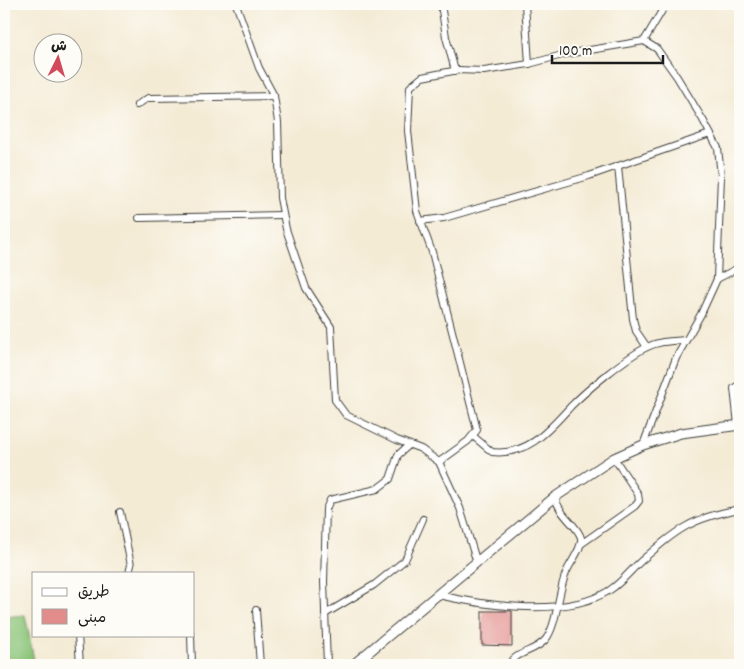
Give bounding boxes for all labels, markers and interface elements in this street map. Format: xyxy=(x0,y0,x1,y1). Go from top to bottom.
north arrow xyxy=(32,32,82,82)
scale bar xyxy=(552,32,663,64)
text: ش xyxy=(50,36,68,58)
text: 100 m xyxy=(559,41,592,63)
legend xyxy=(32,572,195,636)
text: طريق xyxy=(78,582,110,604)
text: مبنى xyxy=(78,608,106,630)

